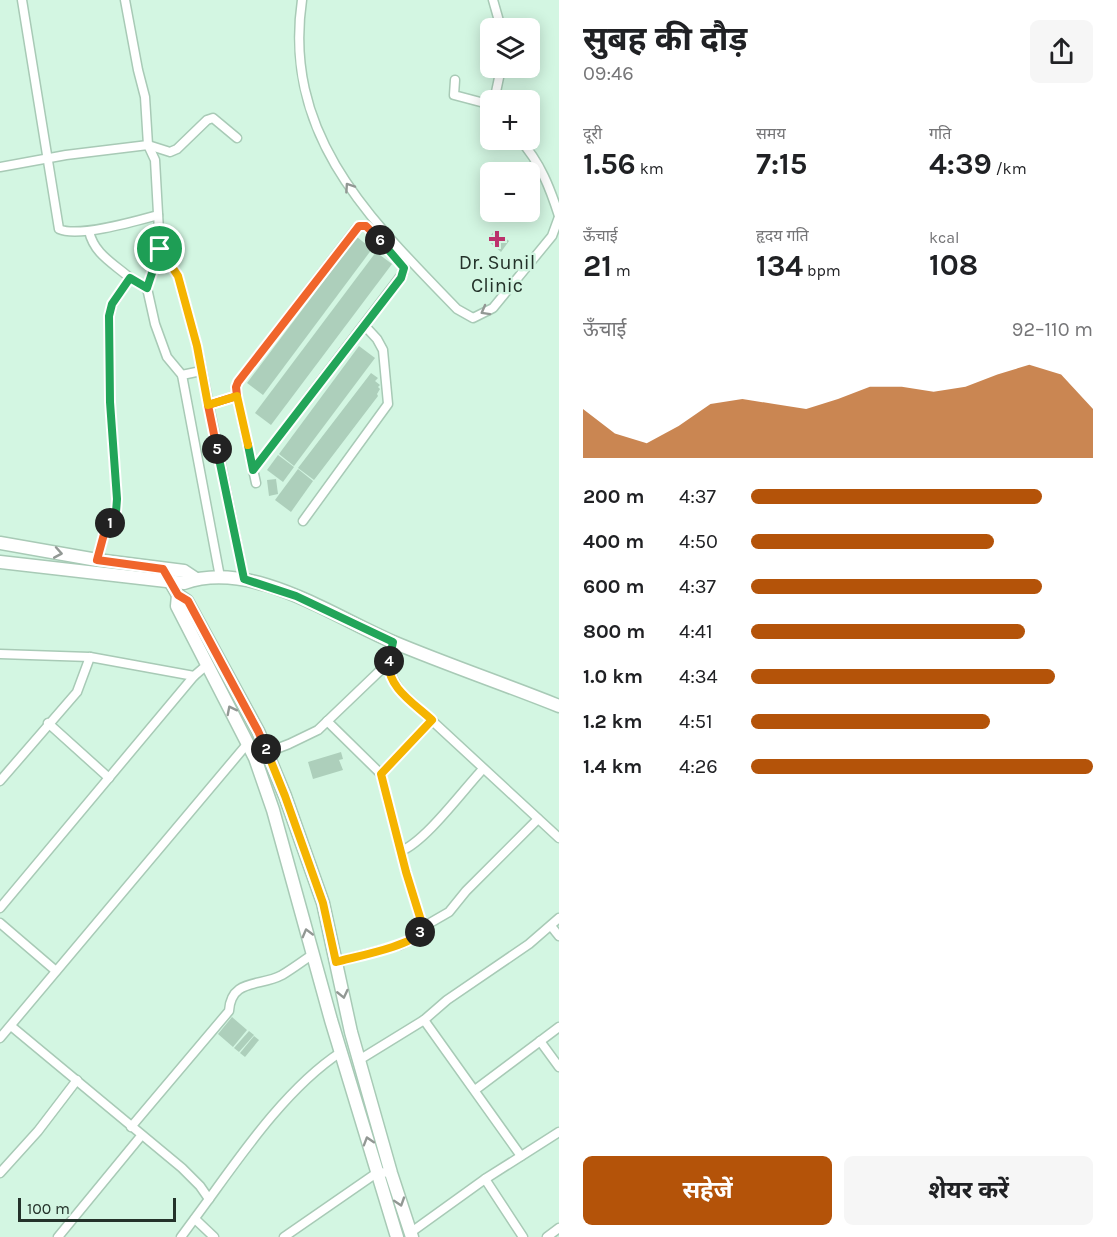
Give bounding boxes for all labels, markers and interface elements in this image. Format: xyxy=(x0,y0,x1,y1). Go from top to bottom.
map controls xyxy=(480,18,540,222)
button: layers xyxy=(480,18,540,78)
text: सुबह की दौड़ xyxy=(583,20,747,58)
button: share xyxy=(1030,20,1093,83)
text: 09:46 xyxy=(583,62,634,85)
button: + xyxy=(480,90,540,150)
text: दूरी xyxy=(583,124,602,143)
text: समय xyxy=(756,124,786,143)
text: गति xyxy=(929,124,951,143)
text: 1.56 xyxy=(583,146,636,182)
text: 7:15 xyxy=(756,146,807,182)
text: 4:39 xyxy=(929,146,992,182)
text: km xyxy=(636,159,664,178)
text: /km xyxy=(992,159,1027,178)
button: − xyxy=(480,162,540,222)
one-way arrow xyxy=(345,183,356,194)
pin xyxy=(134,223,185,274)
pin: 6 xyxy=(365,225,395,255)
text: ऊँचाई xyxy=(583,226,618,245)
text: हृदय गति xyxy=(756,226,809,245)
text: kcal xyxy=(929,228,960,247)
text: 6 xyxy=(375,230,385,249)
marker: Dr. Sunil Clinic xyxy=(488,230,506,248)
icon: arrive xyxy=(143,232,176,265)
text: 108 xyxy=(929,247,978,283)
text: 21 xyxy=(583,248,612,284)
text: 134 xyxy=(756,248,803,284)
place label: Dr. Sunil Clinic xyxy=(459,251,535,297)
text: m xyxy=(612,261,631,280)
text: bpm xyxy=(803,261,841,280)
one-way arrow xyxy=(481,304,491,315)
text: ऊँचाई xyxy=(583,318,626,341)
text: 92–110 m xyxy=(1012,318,1093,341)
pin: 5 xyxy=(202,434,232,464)
text: 5 xyxy=(212,439,222,458)
text: 200 m xyxy=(583,485,644,508)
text: 4:37 xyxy=(679,485,716,508)
pin: 1 xyxy=(95,508,125,538)
text: 1 xyxy=(107,513,113,532)
text: 400 m xyxy=(583,530,644,553)
text: 4:50 xyxy=(679,530,718,553)
one-way arrow xyxy=(52,546,62,559)
text: 600 m xyxy=(583,575,644,598)
text: 4:37 xyxy=(679,575,716,598)
text: 800 m xyxy=(583,620,645,643)
text: 4:41 xyxy=(679,620,713,643)
pin: 4 xyxy=(374,646,404,676)
text: 4 xyxy=(384,651,394,670)
text: 1.0 km xyxy=(583,665,643,688)
text: 4:34 xyxy=(679,665,718,688)
one-way arrow xyxy=(226,705,238,716)
text: 1.2 km xyxy=(583,710,642,733)
text: 4:51 xyxy=(679,710,713,733)
pin: 2 xyxy=(251,734,281,764)
text: 2 xyxy=(261,739,271,758)
text: 1.4 km xyxy=(583,755,642,778)
text: 4:26 xyxy=(679,755,718,778)
pin: 3 xyxy=(405,917,435,947)
text: 3 xyxy=(415,922,425,941)
one-way arrow xyxy=(302,929,315,939)
one-way arrow xyxy=(336,989,349,999)
one-way arrow xyxy=(363,1136,375,1147)
button: सहेजें xyxy=(583,1156,832,1225)
button: शेयर करें xyxy=(844,1156,1093,1225)
scale bar xyxy=(18,1195,176,1222)
one-way arrow xyxy=(393,1196,406,1207)
text: 100 m xyxy=(27,1199,70,1218)

